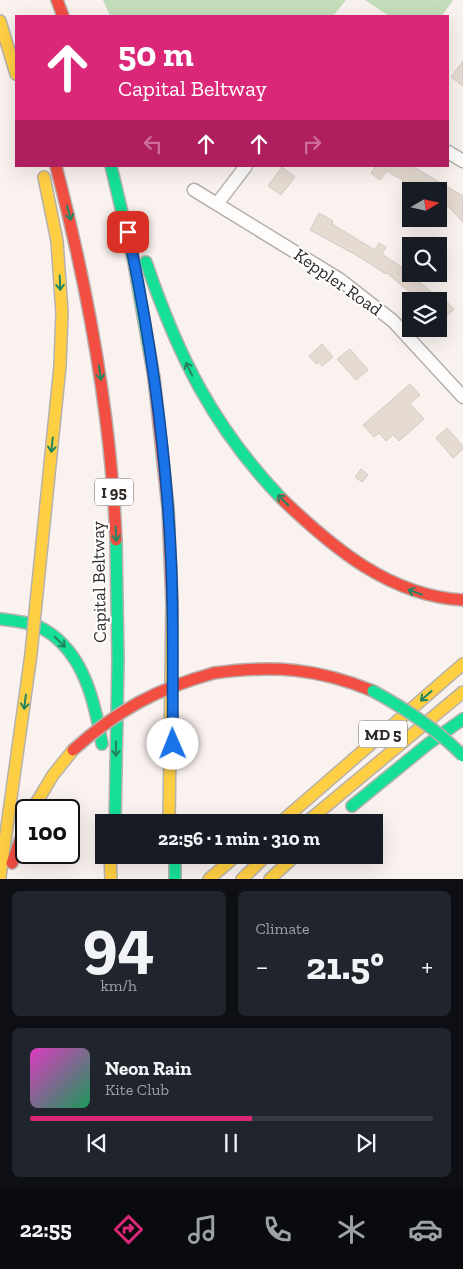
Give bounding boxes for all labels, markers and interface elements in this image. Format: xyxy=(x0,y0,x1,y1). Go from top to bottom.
text: 50 m xyxy=(118,33,194,75)
icon: ahead xyxy=(35,35,100,100)
text: Capital Beltway xyxy=(118,75,267,102)
icon: left xyxy=(139,130,167,158)
icon: ahead xyxy=(192,130,220,158)
icon: ahead xyxy=(245,130,273,158)
icon: right xyxy=(298,130,326,158)
north arrow xyxy=(402,182,448,228)
map controls xyxy=(402,182,447,337)
one-way arrow xyxy=(64,205,74,221)
pin xyxy=(107,211,149,253)
icon: arrive xyxy=(114,218,142,246)
button: search xyxy=(402,237,447,282)
street label: Keppler Road xyxy=(290,244,386,321)
one-way arrow xyxy=(56,275,65,291)
button: layers xyxy=(402,292,447,337)
one-way arrow xyxy=(184,362,193,377)
one-way arrow xyxy=(95,364,105,380)
one-way arrow xyxy=(47,437,57,453)
road number: I 95 xyxy=(95,478,133,506)
one-way arrow xyxy=(277,494,289,506)
street label: Capital Beltway xyxy=(87,520,111,643)
one-way arrow xyxy=(112,526,121,542)
one-way arrow xyxy=(408,587,423,596)
one-way arrow xyxy=(54,636,66,648)
one-way arrow xyxy=(420,690,433,702)
one-way arrow xyxy=(19,694,29,710)
position arrow xyxy=(146,717,198,769)
road number: MD 5 xyxy=(359,721,407,748)
one-way arrow xyxy=(111,741,121,757)
speed limit sign: 100 xyxy=(15,799,80,864)
text: 22:56 · 1 min · 310 m xyxy=(158,827,320,850)
text: 94 xyxy=(83,904,155,982)
text: Climate xyxy=(256,919,310,938)
text: 21.5° xyxy=(306,943,384,989)
text: − xyxy=(256,950,269,983)
text: + xyxy=(421,950,433,983)
text: km/h xyxy=(100,976,137,995)
text: Neon Rain xyxy=(105,1057,192,1080)
text: Kite Club xyxy=(105,1080,169,1099)
icon: previous xyxy=(83,1129,111,1157)
icon: pause xyxy=(217,1129,245,1157)
icon: next xyxy=(352,1129,380,1157)
icon: directions xyxy=(111,1212,146,1247)
icon: music xyxy=(185,1212,220,1247)
icon: phone xyxy=(260,1212,295,1247)
icon: climate xyxy=(334,1212,369,1247)
icon: car xyxy=(408,1212,443,1247)
text: 22:55 xyxy=(20,1216,72,1243)

